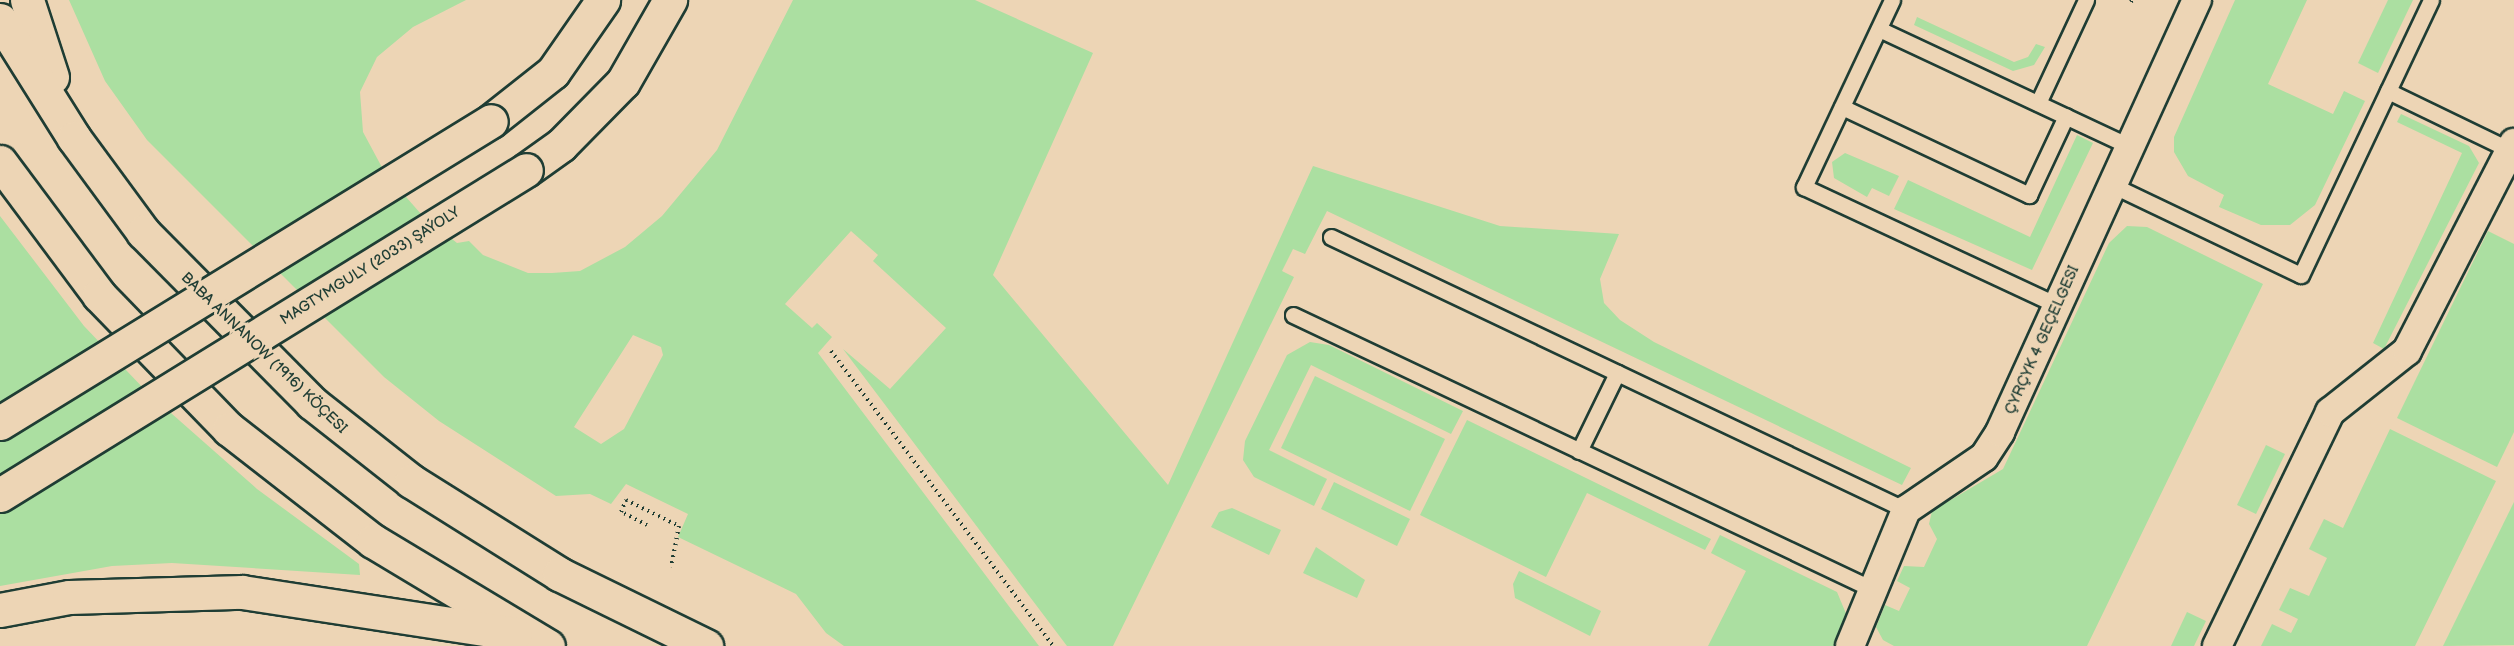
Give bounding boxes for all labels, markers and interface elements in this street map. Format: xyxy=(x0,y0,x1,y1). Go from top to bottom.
street label: MAGTYMGULY (2033) ŞAÝOLY xyxy=(277,203,463,329)
street label: ÇYRÇYK 4 GEÇELGESI xyxy=(2001,263,2083,417)
street label: BABA ANNANOW (1916) KÖÇESI xyxy=(177,269,351,437)

